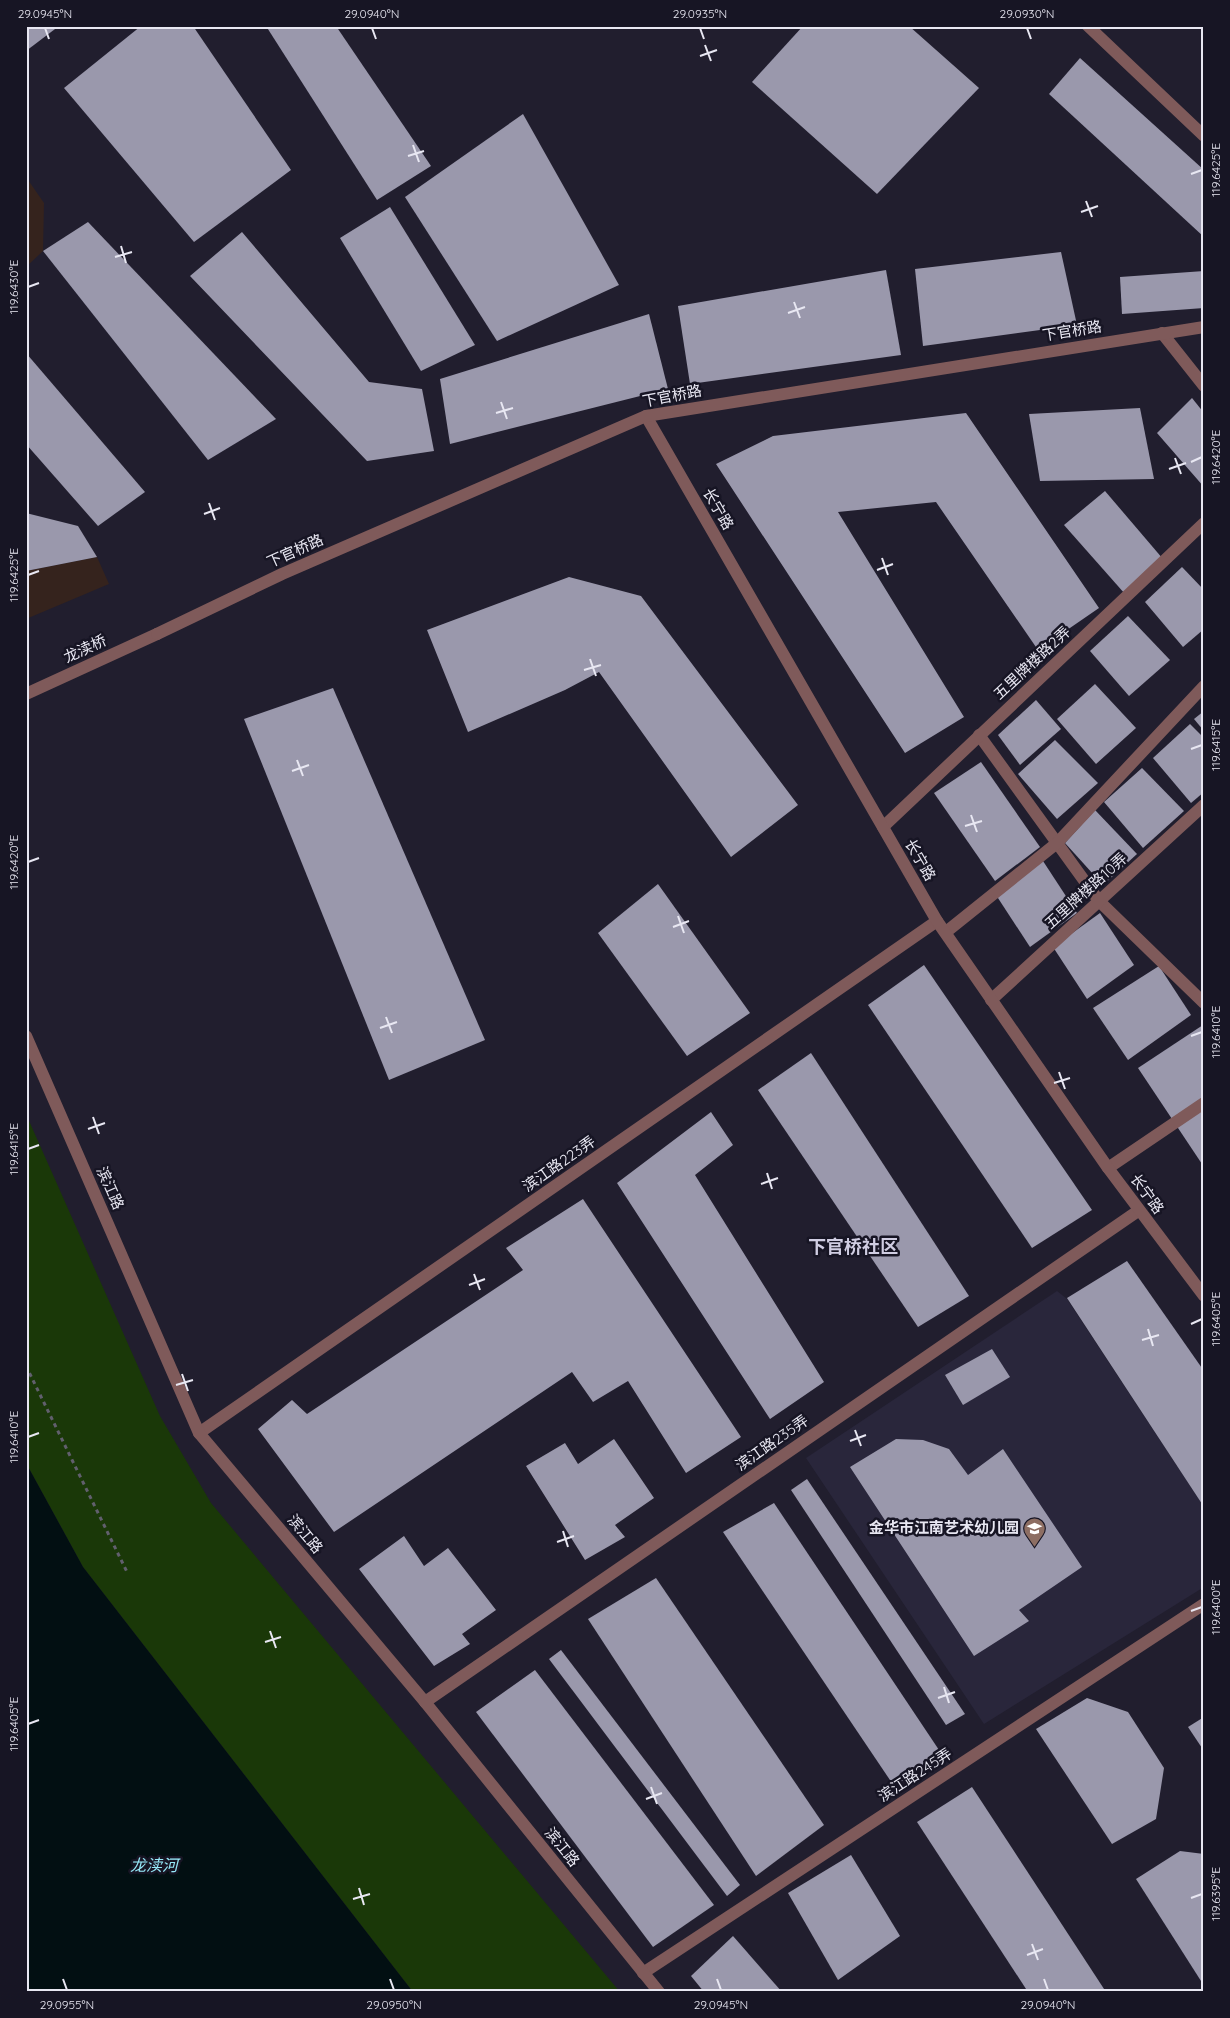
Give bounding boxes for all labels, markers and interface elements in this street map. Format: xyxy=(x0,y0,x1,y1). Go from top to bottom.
text: 29.0945°N xyxy=(18,6,72,21)
text: 29.0940°N xyxy=(344,6,400,21)
text: 29.0935°N xyxy=(673,6,727,21)
text: 29.0930°N xyxy=(999,6,1055,21)
text: 119.6425°E xyxy=(1208,143,1223,197)
text: 119.6430°E xyxy=(6,260,21,314)
street label: 下官桥路 xyxy=(1041,316,1103,345)
street label: 下官桥路 xyxy=(641,380,703,411)
text: 119.6420°E xyxy=(1208,429,1223,484)
street label: 长宁路 xyxy=(699,485,738,533)
street label: 下官桥路 xyxy=(264,530,326,571)
text: 119.6425°E xyxy=(6,548,21,602)
street label: 五里牌楼路2弄 xyxy=(989,622,1074,703)
street label: 龙渎桥 xyxy=(60,630,109,667)
text: 119.6415°E xyxy=(1208,719,1223,771)
text: 119.6420°E xyxy=(6,834,21,889)
street label: 长宁路 xyxy=(901,836,940,884)
street label: 五里牌楼路10弄 xyxy=(1040,849,1131,933)
text: 119.6410°E xyxy=(1208,1006,1223,1058)
text: 119.6415°E xyxy=(6,1123,21,1175)
street label: 滨江路223弄 xyxy=(519,1132,599,1196)
street label: 滨江路 xyxy=(93,1163,128,1212)
street label: 长宁路 xyxy=(1126,1170,1168,1217)
district label: 下官桥社区 xyxy=(808,1235,898,1258)
text: 119.6405°E xyxy=(1208,1291,1223,1346)
text: 119.6410°E xyxy=(6,1411,21,1463)
street label: 滨江路235弄 xyxy=(732,1411,812,1475)
street label: 滨江路 xyxy=(284,1510,327,1557)
school or university icon: 金华市江南艺术幼儿园 xyxy=(1023,1516,1047,1547)
place label: 金华市江南艺术幼儿园 xyxy=(869,1518,1019,1537)
text: 119.6400°E xyxy=(1208,1579,1223,1635)
text: 119.6405°E xyxy=(6,1696,21,1751)
street label: 滨江路245弄 xyxy=(874,1744,955,1805)
street label: 滨江路 xyxy=(541,1823,584,1870)
water label: 龙渎河 xyxy=(130,1855,181,1875)
text: 119.6395°E xyxy=(1208,1867,1223,1921)
text: 29.0955°N xyxy=(40,1997,94,2012)
text: 29.0950°N xyxy=(366,1997,422,2012)
text: 29.0945°N xyxy=(694,1997,748,2012)
text: 29.0940°N xyxy=(1020,1997,1076,2012)

